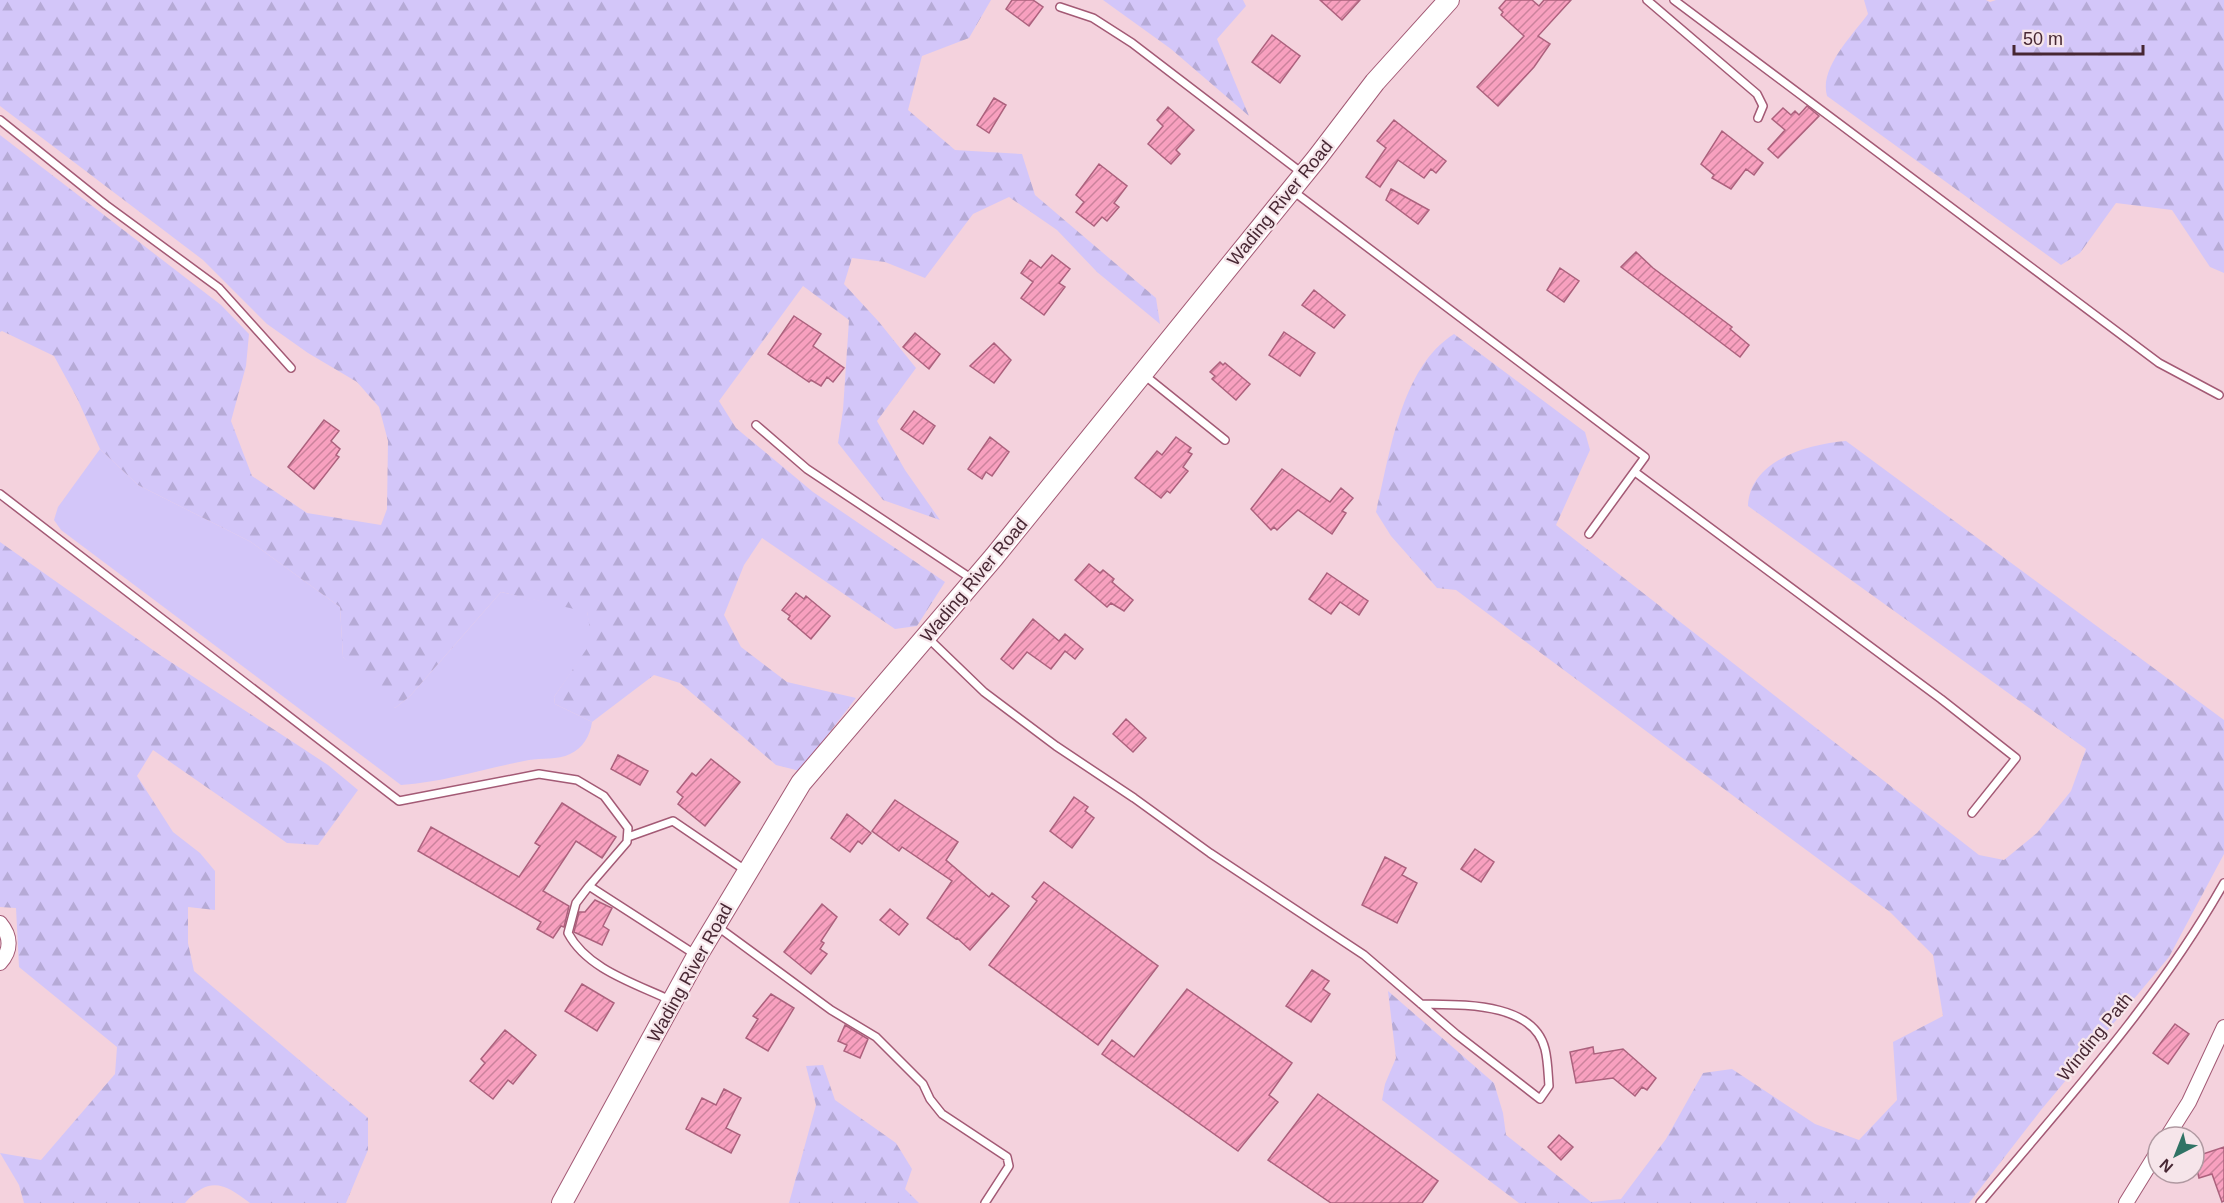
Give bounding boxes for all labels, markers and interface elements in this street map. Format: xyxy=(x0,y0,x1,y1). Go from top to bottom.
scale bar xyxy=(2014,18,2143,56)
text: 50 m xyxy=(2023,29,2063,49)
street label: Wading River Road xyxy=(1223,136,1337,270)
street label: Wading River Road xyxy=(916,514,1032,646)
street label: Wading River Road xyxy=(644,900,736,1046)
street label: Winding Path xyxy=(2054,989,2136,1085)
north arrow xyxy=(2146,1125,2206,1185)
text: N xyxy=(2156,1156,2176,1176)

